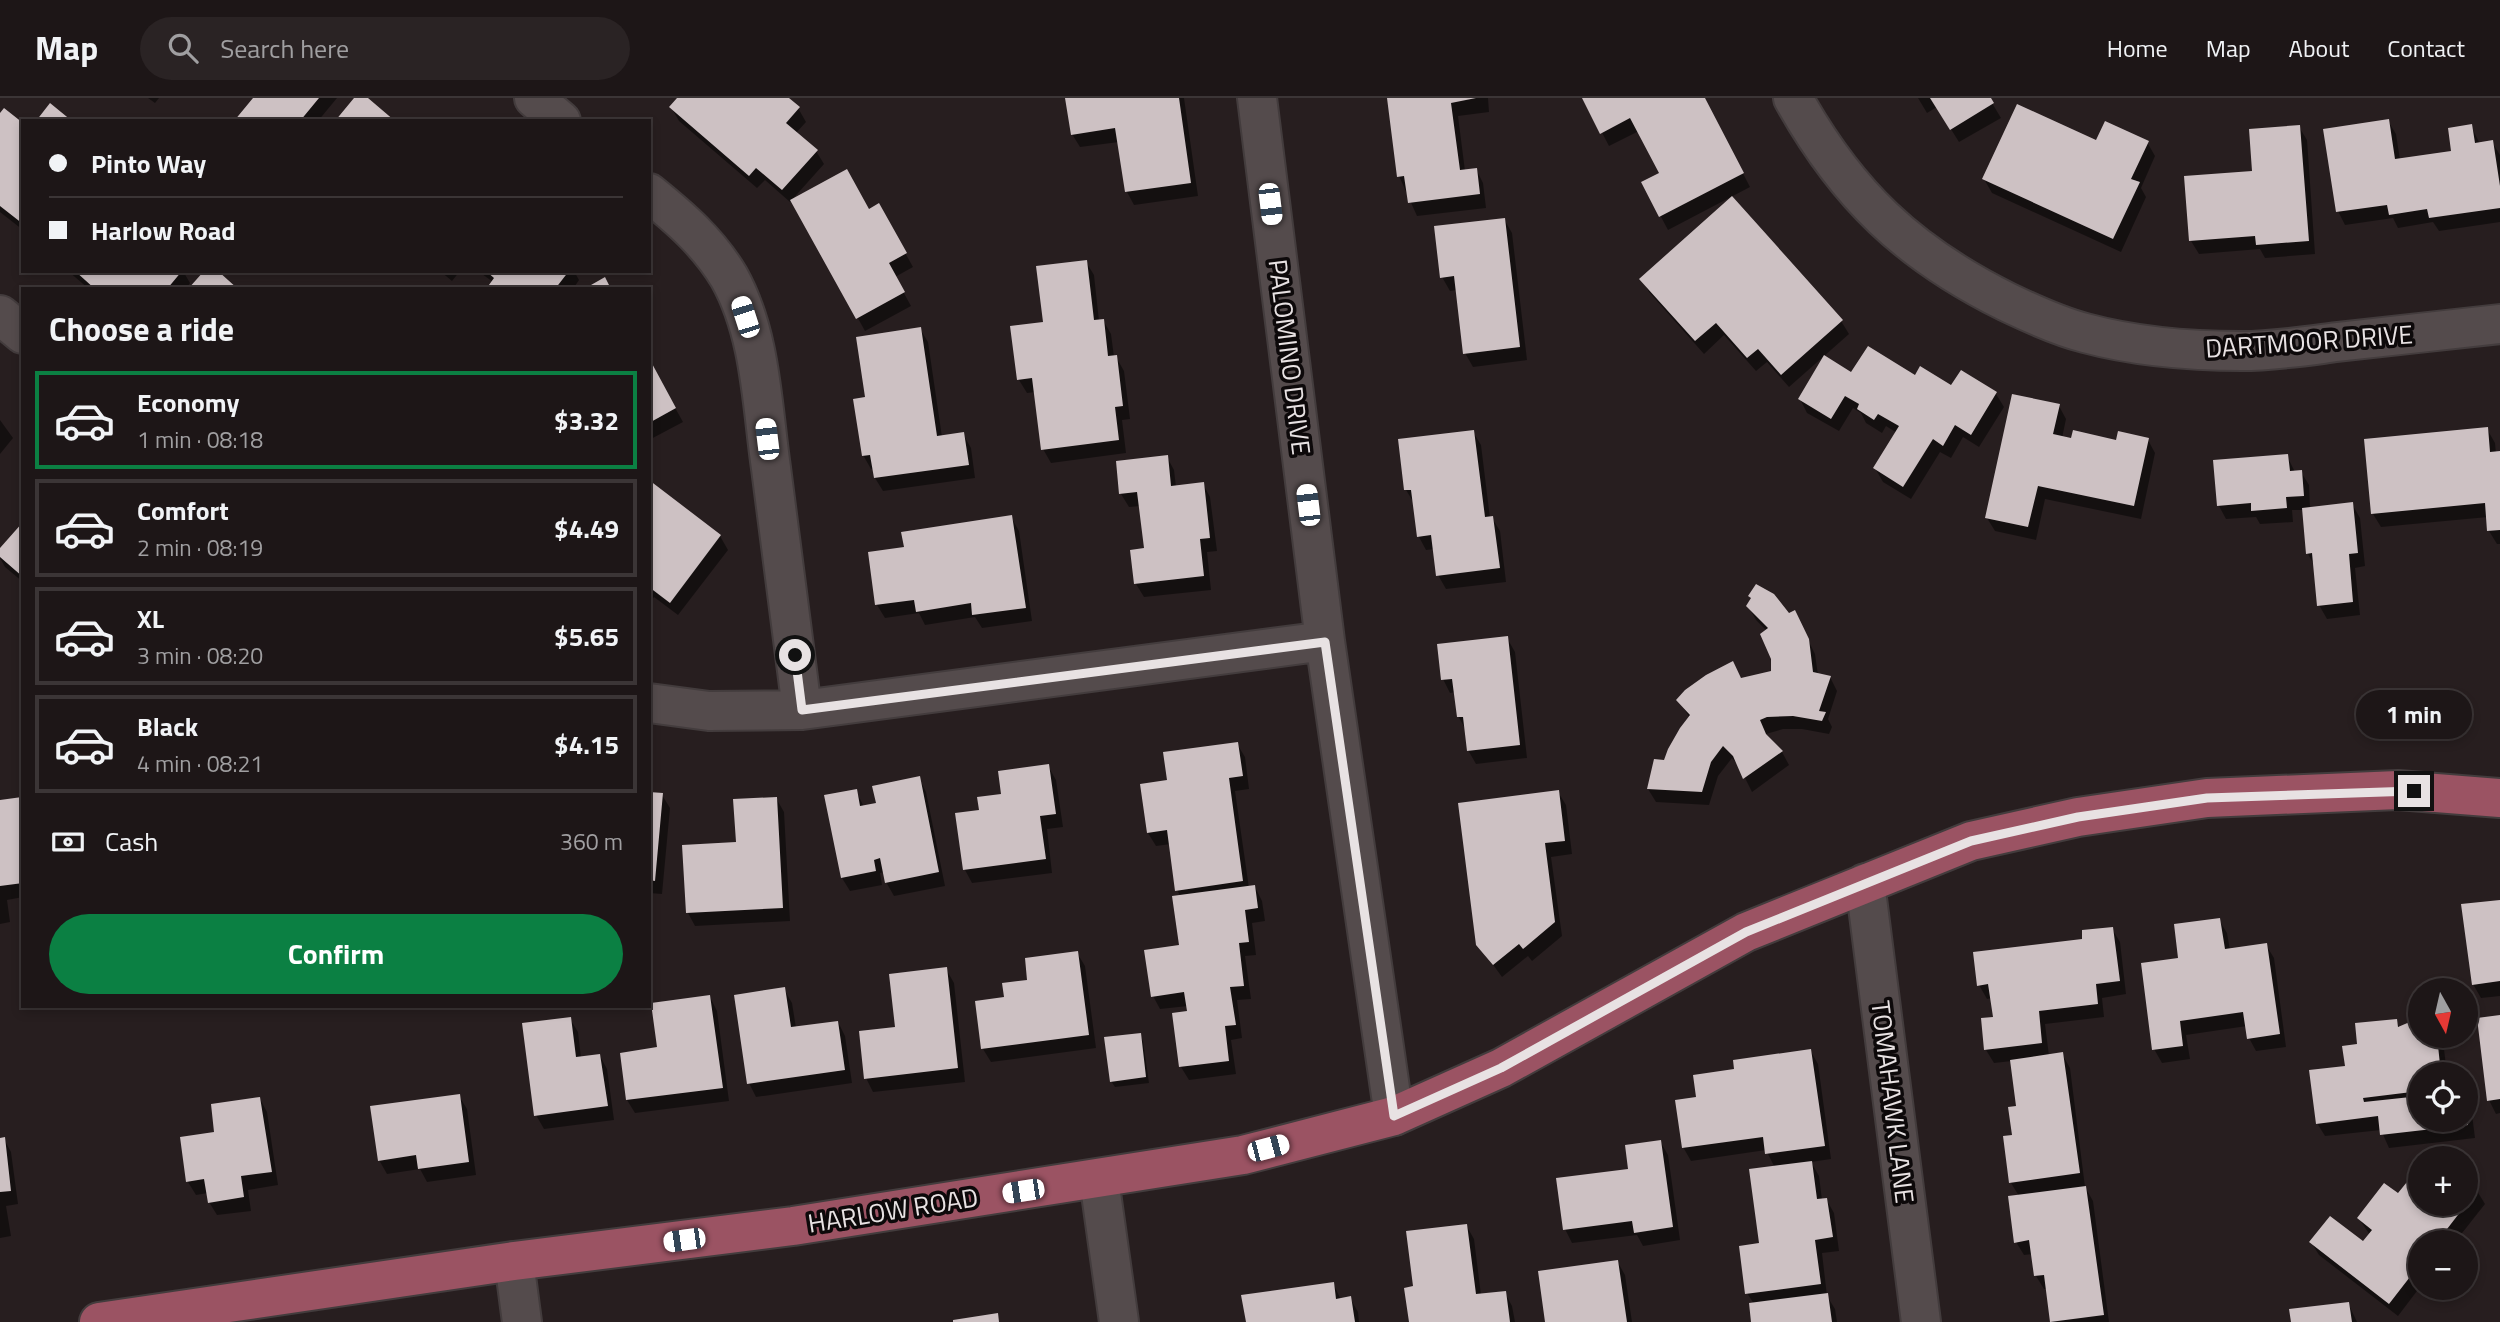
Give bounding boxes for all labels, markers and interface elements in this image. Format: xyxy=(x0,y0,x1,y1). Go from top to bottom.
search box xyxy=(140,17,630,80)
text: Map xyxy=(35,23,98,73)
icon: search xyxy=(164,29,202,67)
text: Search here xyxy=(220,29,349,68)
text: Home xyxy=(2107,30,2168,66)
text: Map xyxy=(2206,30,2251,66)
text: About xyxy=(2289,30,2349,66)
text: Contact xyxy=(2387,30,2465,66)
text: Pinto Way xyxy=(91,144,206,183)
car xyxy=(1258,182,1283,226)
text: Harlow Road xyxy=(91,211,236,250)
street label: PALOMINO DRIVE xyxy=(1259,257,1321,457)
car xyxy=(729,294,762,340)
text: Choose a ride xyxy=(49,305,234,353)
street label: DARTMOOR DRIVE xyxy=(2204,314,2414,368)
text: Economy xyxy=(137,383,239,422)
icon: car xyxy=(53,389,116,452)
text: $3.32 xyxy=(554,401,619,440)
car xyxy=(755,417,780,461)
text: 1 min · 08:18 xyxy=(137,422,263,457)
car xyxy=(1296,483,1321,527)
text: Comfort xyxy=(137,491,229,530)
icon: car xyxy=(53,497,116,560)
text: $4.49 xyxy=(554,509,619,548)
text: 2 min · 08:19 xyxy=(137,530,263,565)
text: XL xyxy=(137,599,164,638)
icon: car xyxy=(53,605,116,668)
text: $5.65 xyxy=(554,617,619,656)
text: 3 min · 08:20 xyxy=(137,638,263,673)
route start xyxy=(779,639,811,671)
callout: 1 min xyxy=(2356,690,2472,738)
text: 1 min xyxy=(2386,697,2442,732)
text: Black xyxy=(137,707,198,746)
icon: car xyxy=(53,713,116,776)
text: $4.15 xyxy=(554,725,619,764)
text: 4 min · 08:21 xyxy=(137,746,263,781)
route end xyxy=(2398,775,2430,807)
text: Cash xyxy=(105,822,158,861)
icon: cash xyxy=(49,823,87,861)
text: 360 m xyxy=(560,824,623,859)
button: Confirm xyxy=(49,914,623,994)
north arrow xyxy=(2408,978,2478,1048)
map controls xyxy=(2408,978,2478,1300)
street label: TOMAHAWK LANE xyxy=(1861,999,1925,1205)
button: locate xyxy=(2408,1062,2478,1132)
car xyxy=(1245,1132,1292,1164)
button: + xyxy=(2408,1146,2478,1216)
street label: HARLOW ROAD xyxy=(805,1177,981,1243)
car xyxy=(1001,1177,1046,1205)
car xyxy=(662,1227,707,1253)
button: − xyxy=(2408,1230,2478,1300)

